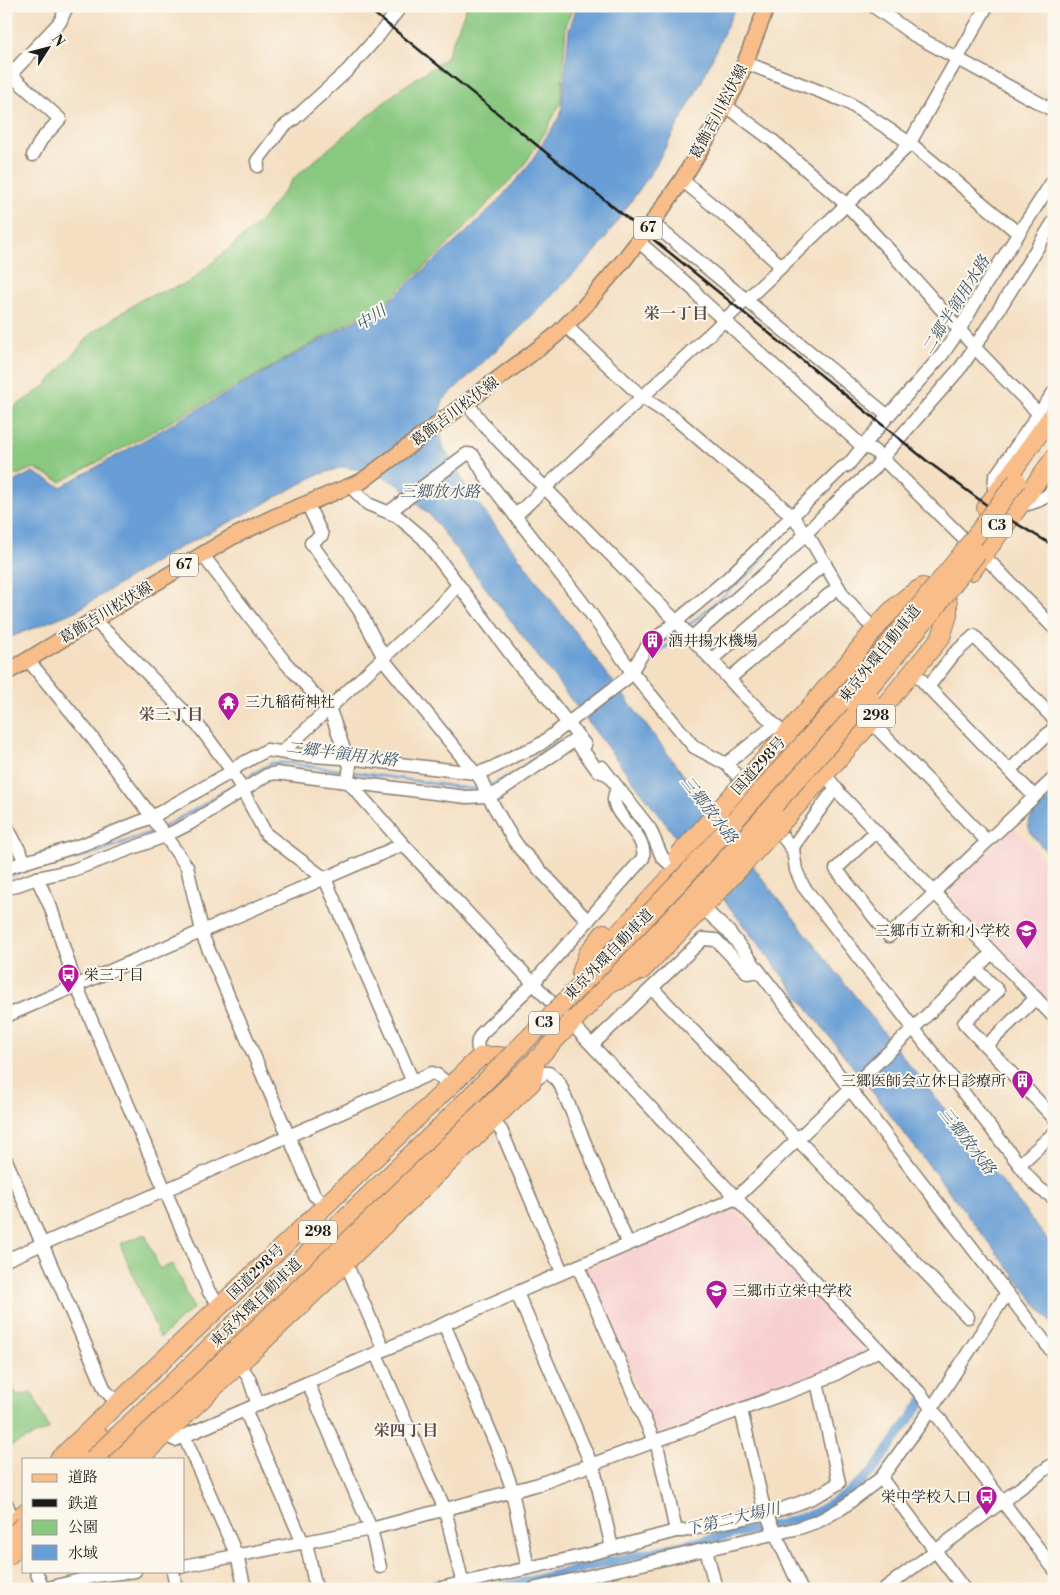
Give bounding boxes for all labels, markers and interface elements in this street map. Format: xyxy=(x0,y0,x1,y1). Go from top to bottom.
north arrow xyxy=(22,22,72,72)
text: N xyxy=(47,31,68,51)
street label: 葛飾吉川松伏線 xyxy=(686,61,752,163)
road number: 67 xyxy=(634,217,662,240)
water label: 二郷半領用水路 xyxy=(918,251,995,358)
water label: 中川 xyxy=(352,300,392,335)
district label: 栄一丁目 xyxy=(644,304,708,324)
street label: 葛飾吉川松伏線 xyxy=(407,373,503,451)
water label: 三郷放水路 xyxy=(400,482,481,502)
road number: C3 xyxy=(982,514,1012,538)
road number: 67 xyxy=(170,554,198,576)
street label: 葛飾吉川松伏線 xyxy=(56,578,156,648)
street label: 東京外環自動車道 xyxy=(835,601,925,707)
building icon: 酒井揚水機場 xyxy=(640,629,664,660)
place label: 酒井揚水機場 xyxy=(668,632,758,651)
temple icon: 三九稲荷神社 xyxy=(217,690,241,721)
place label: 三九稲荷神社 xyxy=(245,693,335,712)
road number: 298 xyxy=(857,704,895,728)
district label: 栄三丁目 xyxy=(139,705,203,725)
street label: 国道298号 xyxy=(728,733,790,799)
water label: 二郷半領用水路 xyxy=(285,737,400,771)
water label: 三郷放水路 xyxy=(676,772,742,848)
street label: 東京外環自動車道 xyxy=(560,905,658,1005)
school or university icon: 三郷市立新和小学校 xyxy=(1014,919,1038,950)
place label: 三郷市立新和小学校 xyxy=(875,922,1010,941)
bus stop icon: 栄三丁目 xyxy=(56,963,80,994)
place label: 栄三丁目 xyxy=(84,966,144,985)
road number: C3 xyxy=(529,1011,559,1034)
building icon: 三郷医師会立休日診療所 xyxy=(1010,1069,1034,1100)
place label: 三郷医師会立休日診療所 xyxy=(841,1072,1006,1091)
water label: 三郷放水路 xyxy=(934,1103,1000,1179)
road number: 298 xyxy=(299,1220,337,1244)
street label: 国道298号 xyxy=(224,1240,288,1304)
street label: 東京外環自動車道 xyxy=(206,1254,306,1352)
school or university icon: 三郷市立栄中学校 xyxy=(704,1279,728,1310)
place label: 三郷市立栄中学校 xyxy=(732,1282,852,1301)
district label: 栄四丁目 xyxy=(374,1421,438,1441)
legend xyxy=(22,1458,185,1572)
text: 道路 xyxy=(68,1468,98,1487)
bus stop icon: 栄中学校入口 xyxy=(975,1485,999,1516)
place label: 栄中学校入口 xyxy=(881,1488,971,1507)
text: 鉄道 xyxy=(68,1494,98,1513)
water label: 下第二大場川 xyxy=(684,1498,784,1540)
text: 公園 xyxy=(68,1518,98,1537)
text: 水域 xyxy=(68,1544,98,1563)

